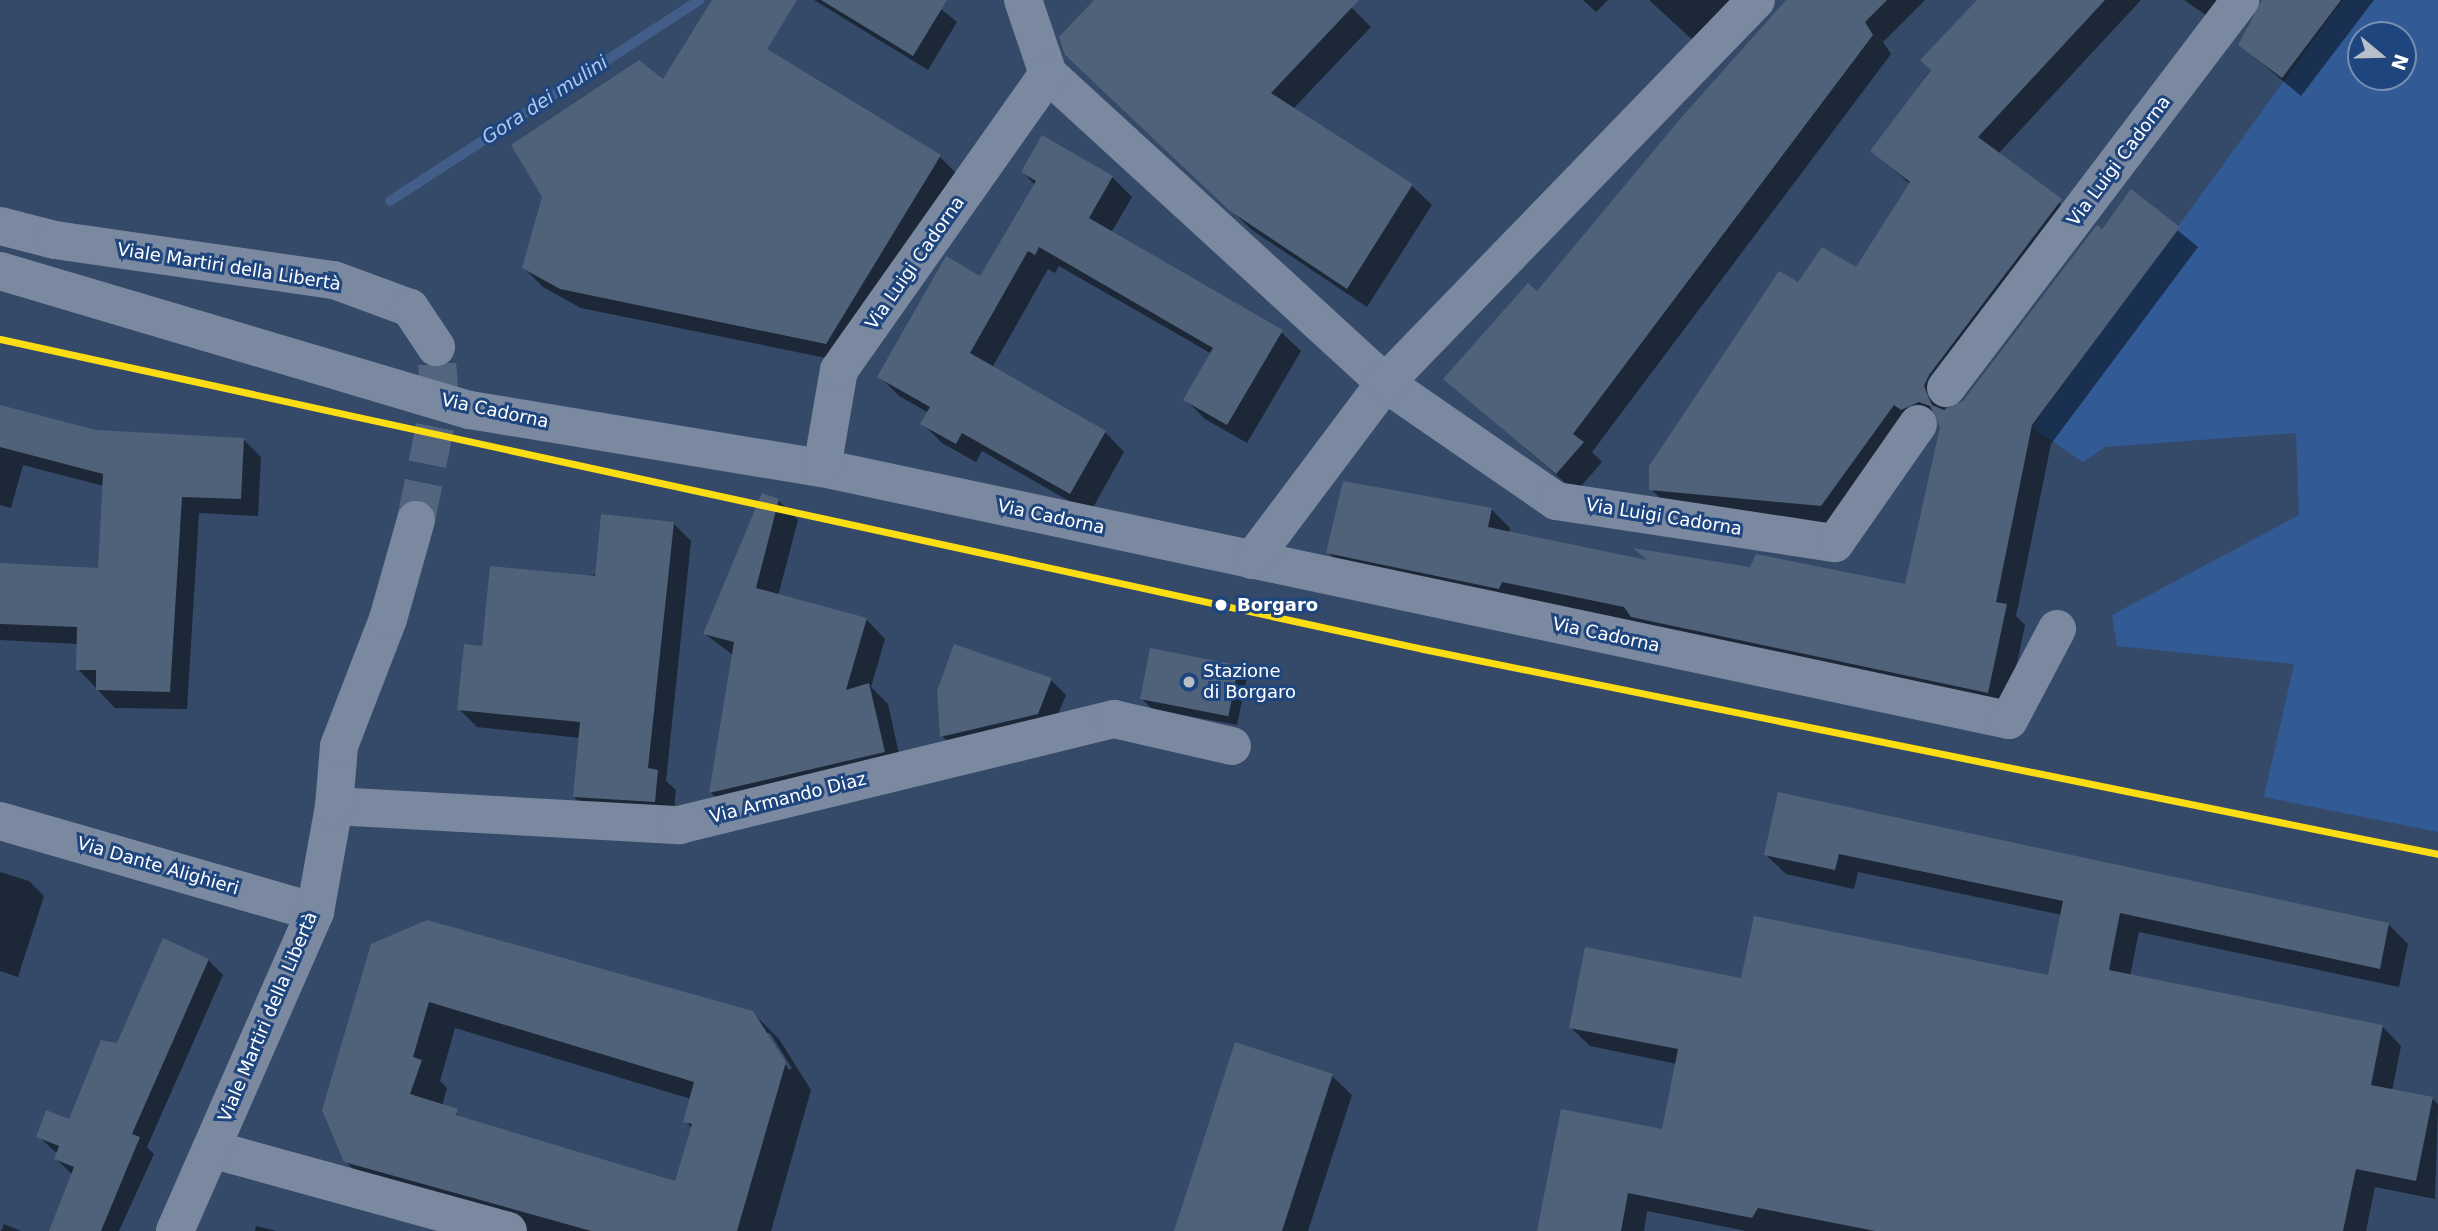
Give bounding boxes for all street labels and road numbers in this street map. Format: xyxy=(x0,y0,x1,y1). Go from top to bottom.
street label: Via Luigi Cadorna xyxy=(2063,92,2175,230)
street label: Via Luigi Cadorna xyxy=(861,192,969,334)
street label: Viale Martiri della Libertà xyxy=(116,239,342,295)
street label: Via Cadorna xyxy=(439,389,551,433)
street label: Via Luigi Cadorna xyxy=(1585,494,1743,540)
street label: Via Cadorna xyxy=(995,495,1107,539)
street label: Via Cadorna xyxy=(1550,613,1662,657)
street label: Via Armando Diaz xyxy=(708,768,868,828)
street label: Via Dante Alighieri xyxy=(75,833,241,899)
street label: Viale Martiri della Libertà xyxy=(214,909,322,1125)

